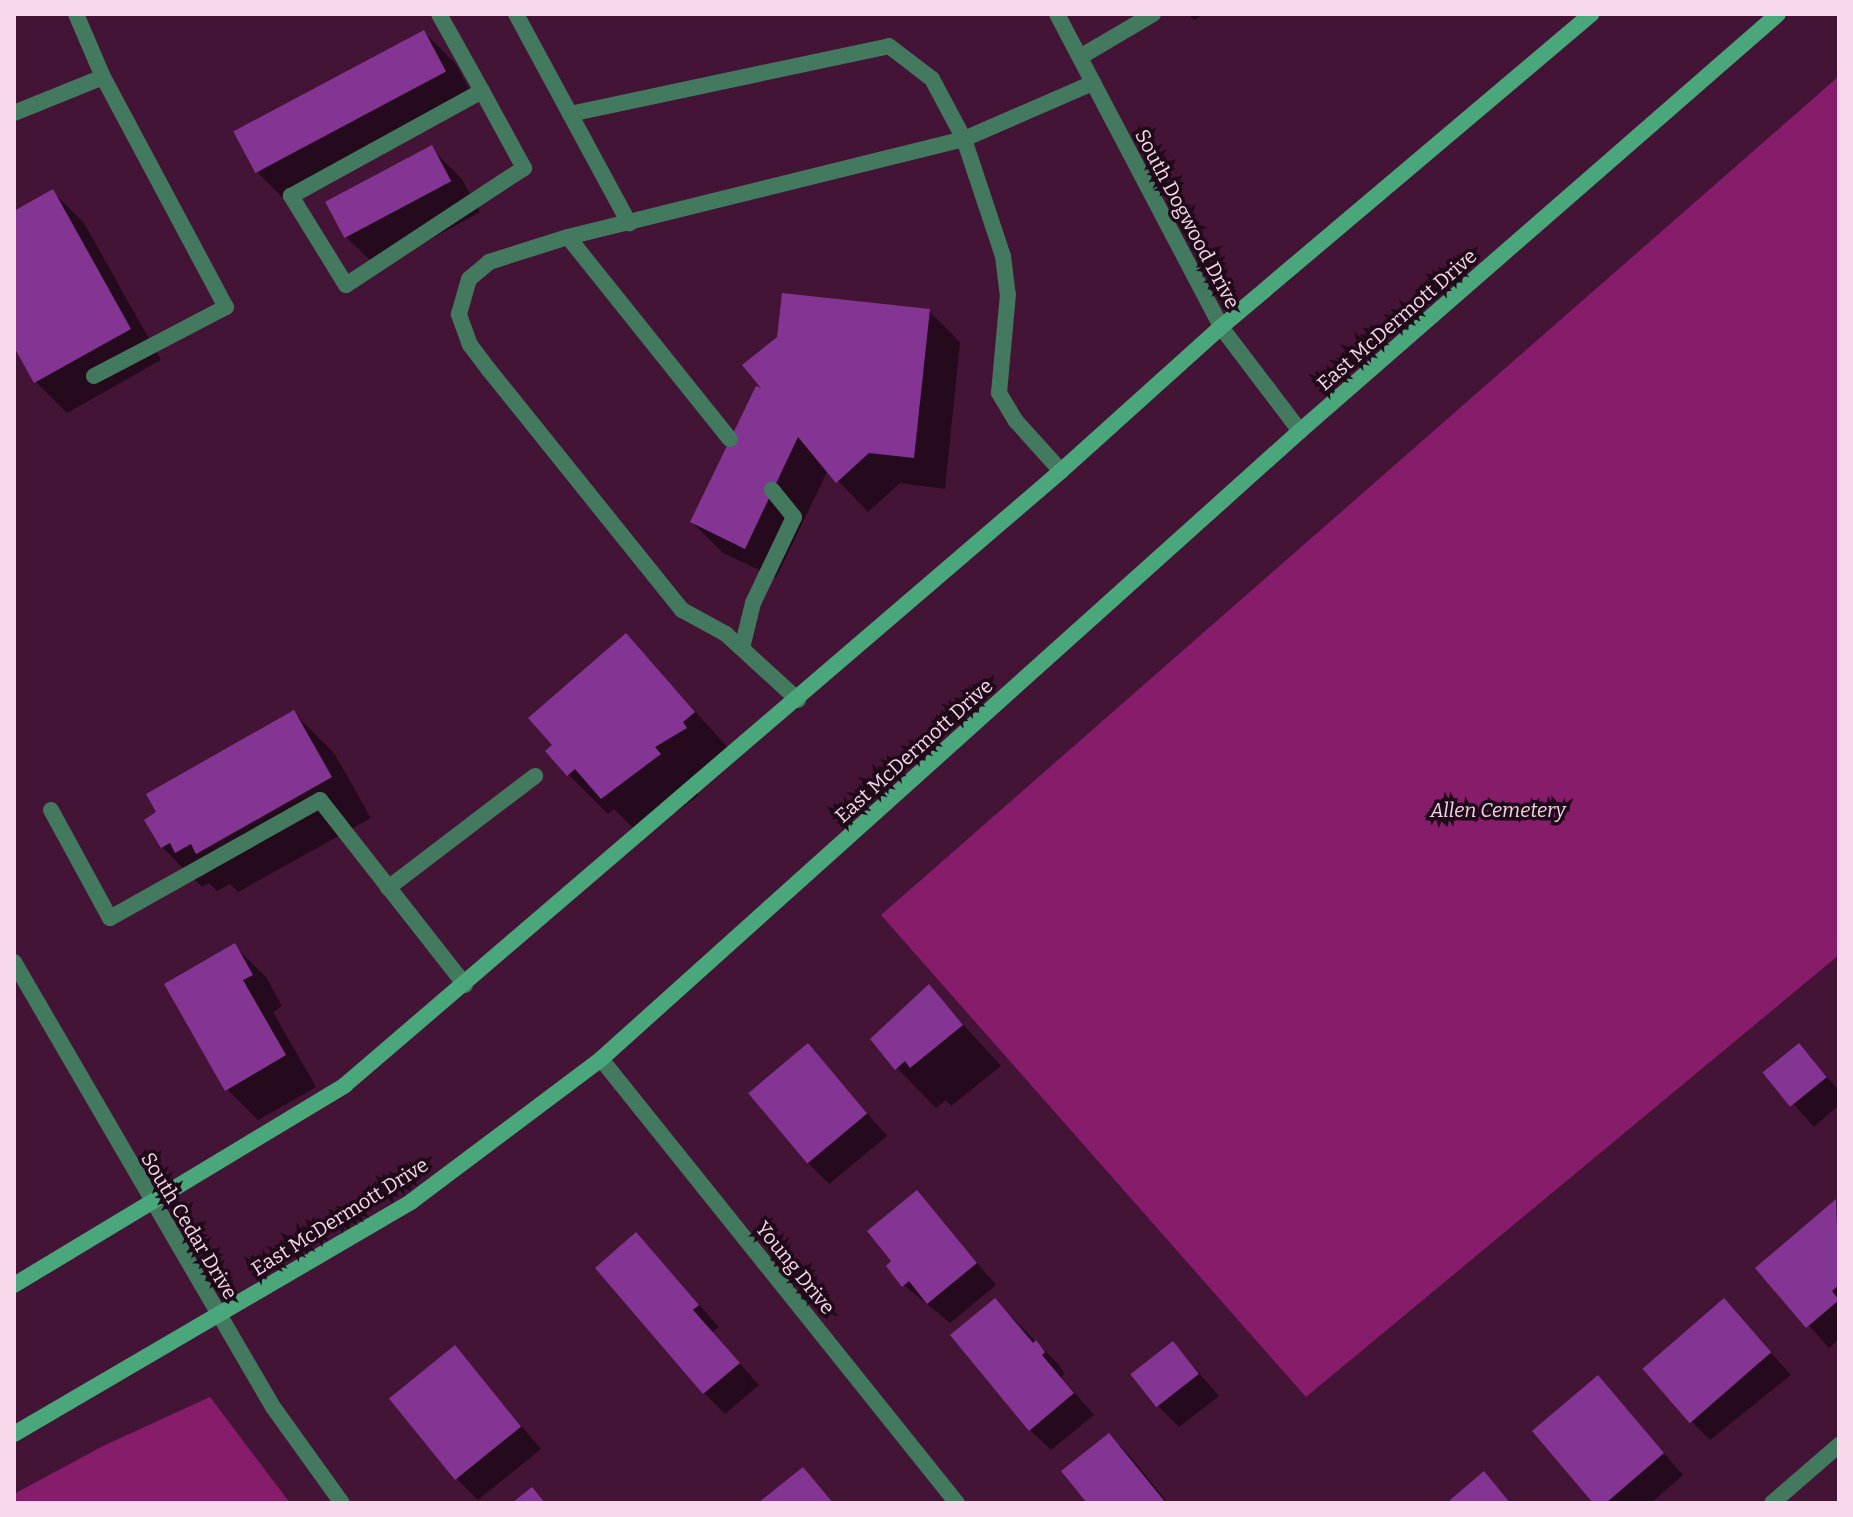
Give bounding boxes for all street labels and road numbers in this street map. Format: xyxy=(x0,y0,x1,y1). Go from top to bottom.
street label: South Dogwood Drive xyxy=(1130,125,1244,313)
street label: East McDermott Drive xyxy=(1312,244,1482,396)
street label: East McDermott Drive xyxy=(830,674,998,828)
street label: South Cedar Drive xyxy=(136,1148,242,1304)
street label: East McDermott Drive xyxy=(247,1153,433,1281)
street label: Young Drive xyxy=(750,1217,840,1319)

